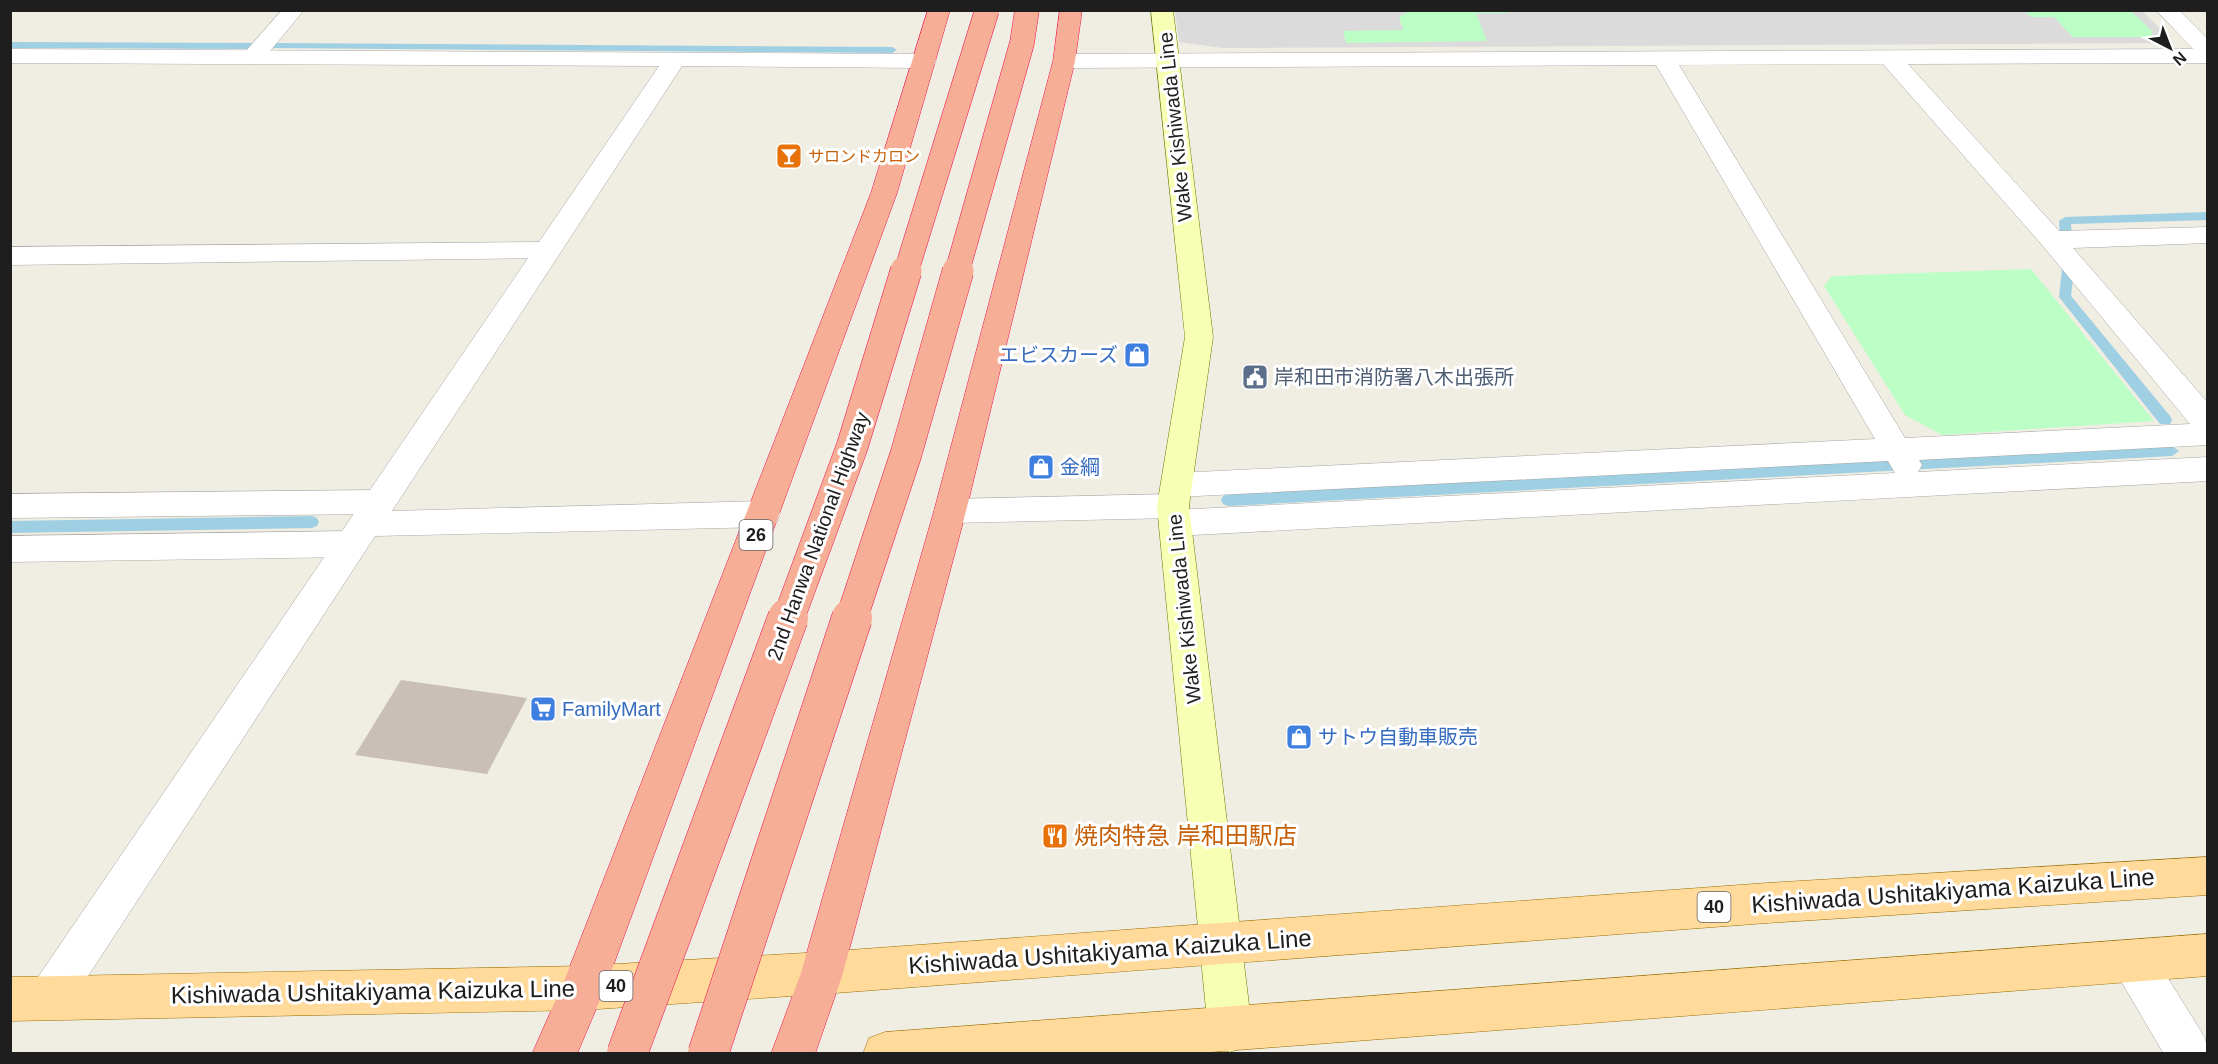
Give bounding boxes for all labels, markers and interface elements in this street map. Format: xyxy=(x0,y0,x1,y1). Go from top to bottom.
north arrow xyxy=(2140,18,2200,78)
street label: Wake Kishiwada Line xyxy=(1154,31,1196,223)
text: N xyxy=(2170,49,2190,69)
bar icon: サロンドカロン xyxy=(774,141,804,171)
place label: サロンドカロン xyxy=(808,148,920,165)
shop icon: エビスカーズ xyxy=(1122,340,1152,370)
place label: エビスカーズ xyxy=(999,344,1118,366)
public building icon: 岸和田市消防署八木出張所 xyxy=(1240,362,1270,392)
place label: 岸和田市消防署八木出張所 xyxy=(1274,366,1514,388)
street label: 2nd Hanwa National Highway xyxy=(763,409,873,663)
shop icon: 金綱 xyxy=(1026,452,1056,482)
place label: 金綱 xyxy=(1060,456,1100,478)
street label: Wake Kishiwada Line xyxy=(1163,513,1205,705)
road number: 26 xyxy=(740,520,772,550)
supermarket icon: FamilyMart xyxy=(528,694,558,724)
place label: FamilyMart xyxy=(562,698,661,720)
shop icon: サトウ自動車販売 xyxy=(1284,722,1314,752)
place label: サトウ自動車販売 xyxy=(1318,726,1478,748)
restaurant icon: 焼肉特急 岸和田駅店 xyxy=(1040,821,1070,851)
place label: 焼肉特急 岸和田駅店 xyxy=(1074,822,1297,849)
street label: Kishiwada Ushitakiyama Kaizuka Line xyxy=(1750,863,2156,918)
road number: 40 xyxy=(1698,892,1730,922)
street label: Kishiwada Ushitakiyama Kaizuka Line xyxy=(907,924,1313,979)
road number: 40 xyxy=(600,971,632,1001)
street label: Kishiwada Ushitakiyama Kaizuka Line xyxy=(171,974,575,1009)

